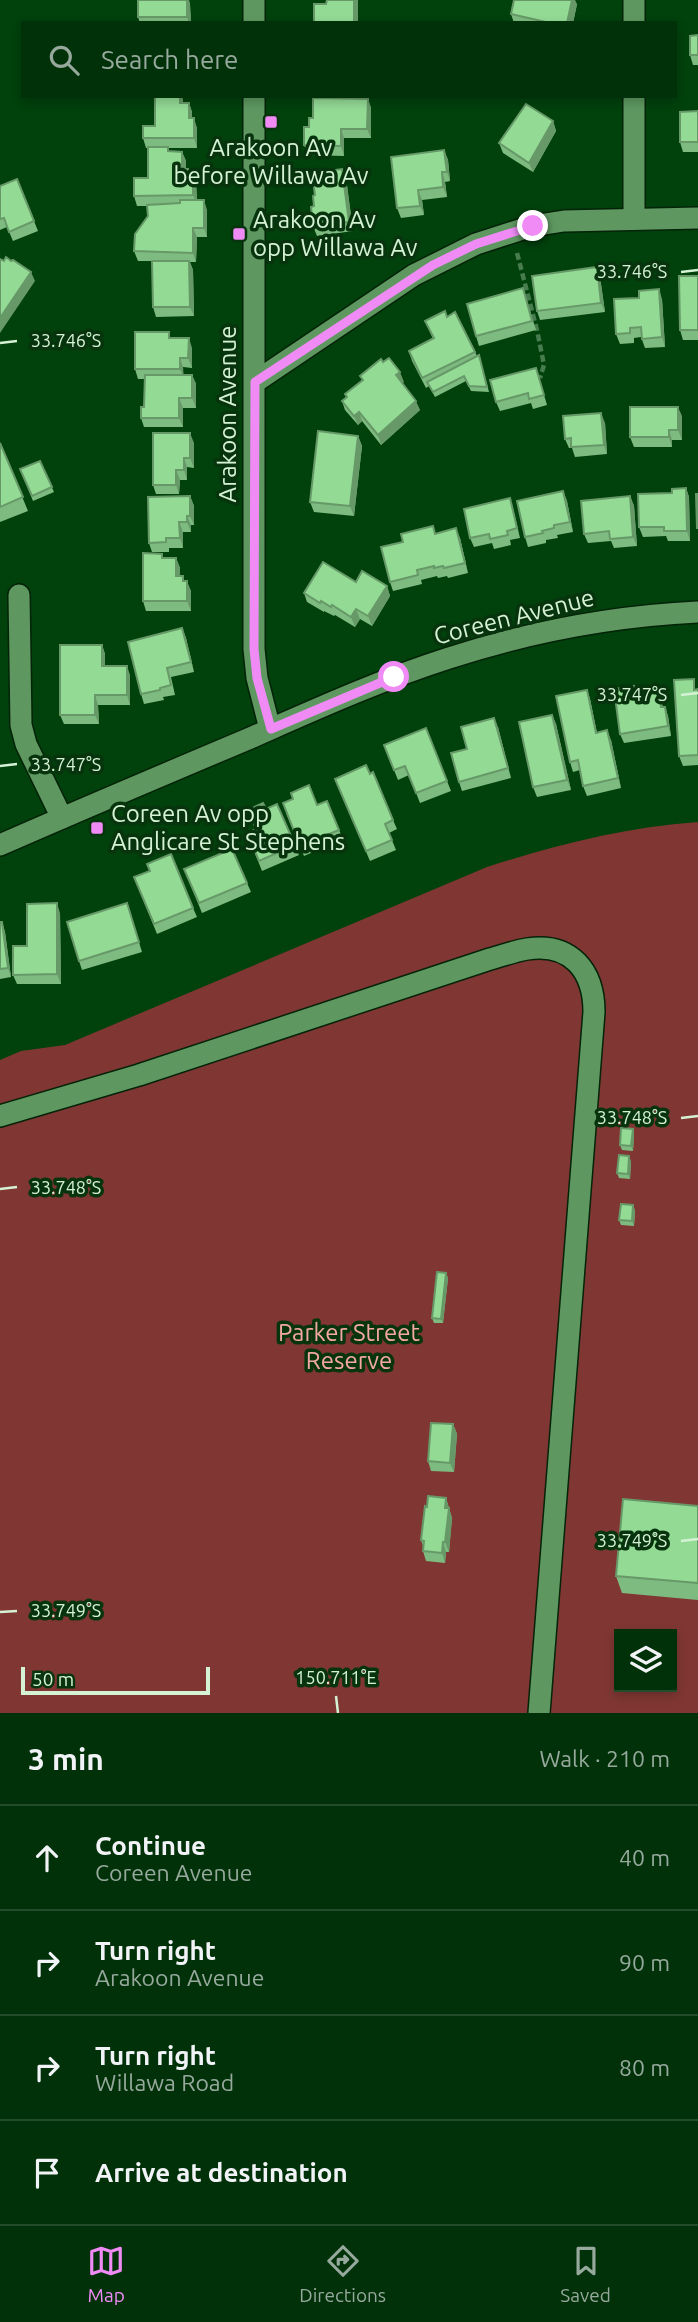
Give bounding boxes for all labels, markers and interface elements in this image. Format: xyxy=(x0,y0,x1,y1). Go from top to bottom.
search box xyxy=(21,21,677,98)
icon: search xyxy=(45,41,83,79)
text: Search here xyxy=(101,45,238,74)
marker: Arakoon Av before Willawa Av xyxy=(263,114,279,130)
place label: Arakoon Av before Willawa Av xyxy=(173,134,369,189)
place label: Arakoon Av opp Willawa Av xyxy=(253,206,418,261)
route end xyxy=(517,210,548,241)
marker: Arakoon Av opp Willawa Av xyxy=(231,226,247,242)
text: 33.746°S xyxy=(597,261,667,281)
street label: Arakoon Avenue xyxy=(214,326,241,502)
text: 33.746°S xyxy=(31,330,101,350)
street label: Coreen Avenue xyxy=(431,584,597,649)
route start xyxy=(378,661,409,692)
text: 33.747°S xyxy=(597,684,667,704)
text: 33.747°S xyxy=(31,754,101,774)
place label: Coreen Av opp Anglicare St Stephens xyxy=(111,800,345,855)
marker: Coreen Av opp Anglicare St Stephens xyxy=(89,820,105,836)
text: 33.748°S xyxy=(597,1107,667,1127)
text: 33.748°S xyxy=(31,1177,101,1197)
park label: Parker Street Reserve xyxy=(278,1319,421,1374)
text: 33.749°S xyxy=(597,1530,667,1550)
text: 33.749°S xyxy=(31,1600,101,1620)
map controls xyxy=(614,1629,677,1692)
button: layers xyxy=(614,1629,677,1692)
scale bar xyxy=(21,1664,210,1696)
text: 150.711°E xyxy=(295,1667,377,1687)
text: 50 m xyxy=(32,1668,74,1690)
text: 3 min xyxy=(28,1742,104,1776)
text: Walk · 210 m xyxy=(539,1746,670,1771)
text: Continue xyxy=(95,1831,206,1860)
icon: ahead xyxy=(28,1839,66,1877)
text: 40 m xyxy=(619,1845,670,1870)
text: Coreen Avenue xyxy=(95,1860,253,1885)
text: Turn right xyxy=(95,1936,216,1965)
icon: right xyxy=(28,1944,66,1982)
text: 90 m xyxy=(619,1950,670,1975)
text: Arakoon Avenue xyxy=(95,1965,264,1990)
text: Turn right xyxy=(95,2041,216,2070)
icon: right xyxy=(28,2049,66,2087)
text: 80 m xyxy=(619,2055,670,2080)
text: Willawa Road xyxy=(95,2070,234,2095)
icon: arrive xyxy=(28,2154,66,2192)
text: Arrive at destination xyxy=(95,2158,348,2187)
tab: Map xyxy=(87,2242,125,2306)
tab: Directions xyxy=(299,2242,386,2306)
tab: Saved xyxy=(560,2242,611,2306)

